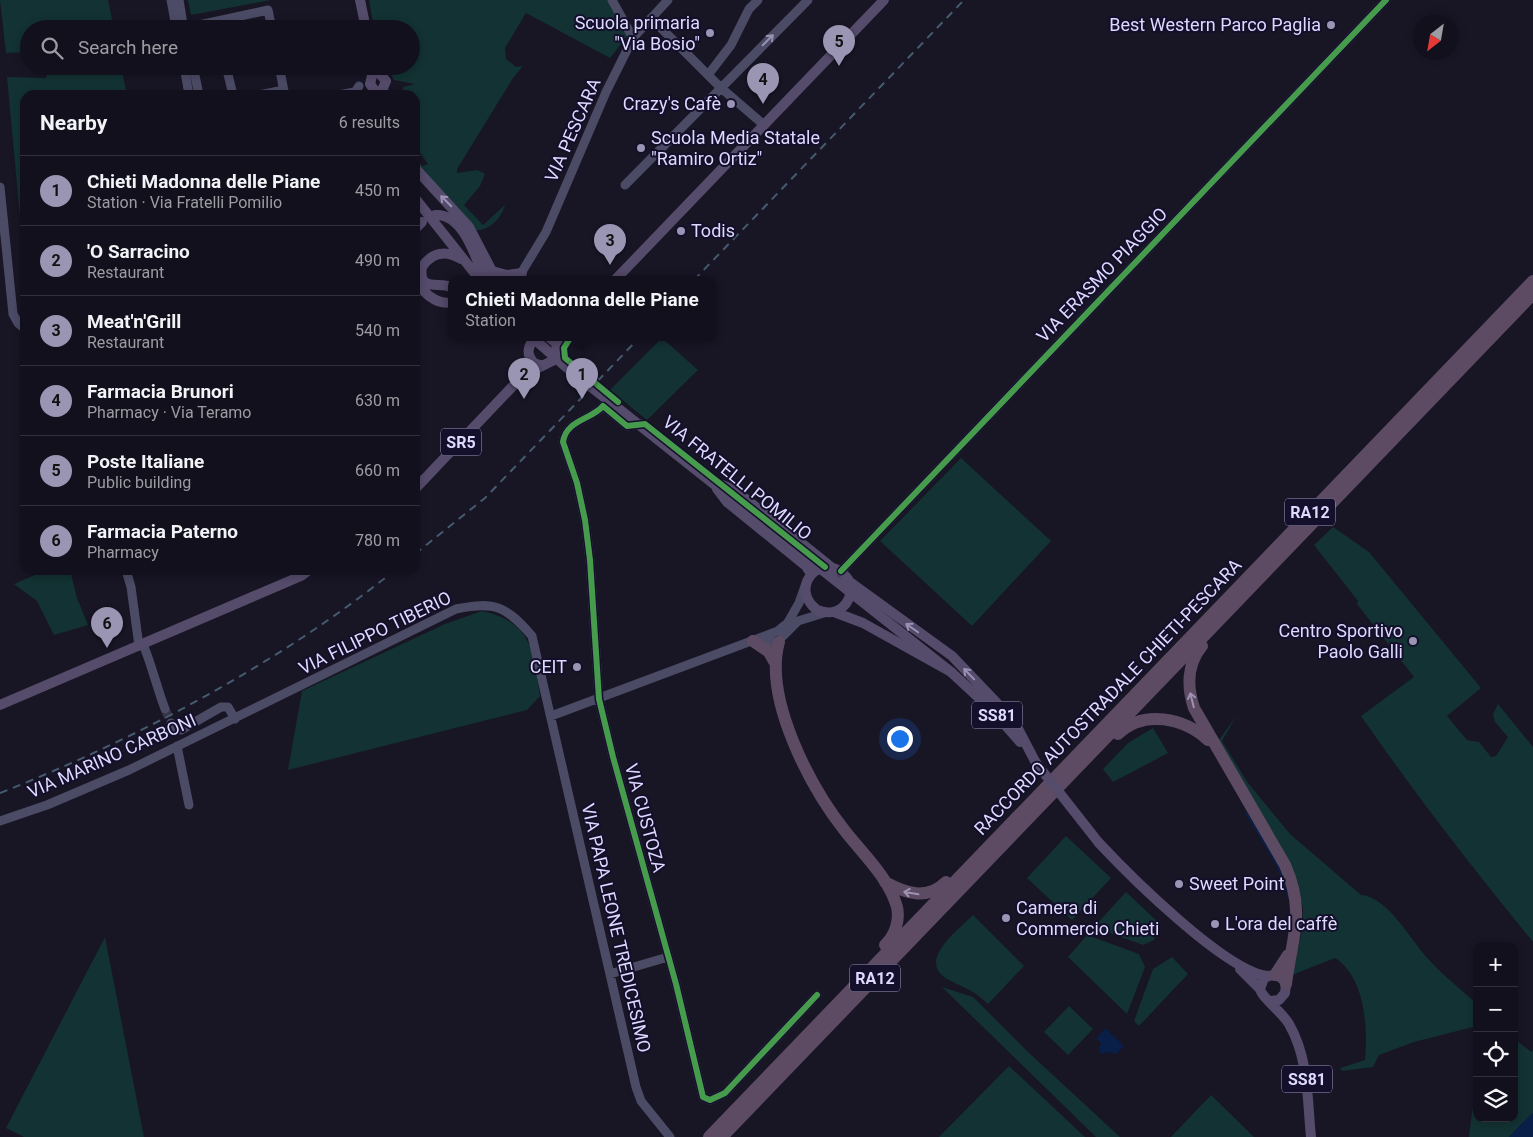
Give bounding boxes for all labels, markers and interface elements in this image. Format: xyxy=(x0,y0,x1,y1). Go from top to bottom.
place label: Scuola primaria "Via Bosio" xyxy=(575,12,700,54)
place label: Best Western Parco Paglia xyxy=(1109,14,1321,35)
north arrow xyxy=(1413,15,1458,60)
marker: Best Western Parco Paglia xyxy=(1325,19,1337,31)
search box xyxy=(20,20,420,75)
pin: 5 xyxy=(823,25,855,66)
marker: Scuola primaria "Via Bosio" xyxy=(704,27,716,39)
icon: search xyxy=(38,34,66,62)
one-way arrow xyxy=(761,34,774,46)
text: Search here xyxy=(78,36,178,59)
pin: 4 xyxy=(747,63,779,104)
street label: VIA PESCARA xyxy=(540,74,605,185)
place label: Crazy's Cafè xyxy=(623,93,721,114)
marker: Crazy's Cafè xyxy=(725,98,737,110)
text: Nearby xyxy=(40,111,107,135)
text: 6 results xyxy=(339,113,400,132)
place label: Scuola Media Statale "Ramiro Ortiz" xyxy=(651,127,820,169)
marker: Scuola Media Statale "Ramiro Ortiz" xyxy=(635,142,647,154)
text: Chieti Madonna delle Piane xyxy=(87,170,320,193)
text: 1 xyxy=(51,181,61,200)
text: 450 m xyxy=(355,181,400,200)
text: Station · Via Fratelli Pomilio xyxy=(87,193,282,212)
one-way arrow xyxy=(440,195,452,208)
street label: VIA ERASMO PIAGGIO xyxy=(1032,203,1171,346)
place label: Todis xyxy=(691,220,735,241)
pin: 3 xyxy=(594,224,626,265)
marker: Todis xyxy=(675,225,687,237)
text: 'O Sarracino xyxy=(87,240,190,263)
text: 2 xyxy=(51,251,61,270)
text: 490 m xyxy=(355,251,400,270)
text: Restaurant xyxy=(87,263,164,282)
popup xyxy=(448,276,716,341)
text: Chieti Madonna delle Piane xyxy=(465,288,699,311)
text: Meat'n'Grill xyxy=(87,310,181,333)
text: Station xyxy=(465,311,516,330)
text: 3 xyxy=(51,321,61,340)
text: 540 m xyxy=(355,321,400,340)
text: Restaurant xyxy=(87,333,164,352)
pin: 2 xyxy=(508,358,540,399)
pin: 1 xyxy=(566,358,598,399)
text: Farmacia Brunori xyxy=(87,380,234,403)
text: 4 xyxy=(51,391,61,410)
text: 630 m xyxy=(355,391,400,410)
text: Pharmacy · Via Teramo xyxy=(87,403,252,422)
street label: VIA FRATELLI POMILIO xyxy=(659,411,816,544)
road number: SR5 xyxy=(441,428,481,456)
text: Poste Italiane xyxy=(87,450,204,473)
text: 5 xyxy=(51,461,61,480)
text: 660 m xyxy=(355,461,400,480)
text: Public building xyxy=(87,473,191,492)
road number: RA12 xyxy=(1285,498,1335,526)
text: Farmacia Paterno xyxy=(87,520,238,543)
text: 6 xyxy=(51,531,61,550)
text: 780 m xyxy=(355,531,400,550)
text: Pharmacy xyxy=(87,543,159,562)
street label: RACCORDO AUTOSTRADALE CHIETI-PESCARA xyxy=(970,554,1246,839)
street label: VIA FILIPPO TIBERIO xyxy=(295,587,454,679)
pin: 6 xyxy=(91,607,123,648)
place label: Centro Sportivo Paolo Galli xyxy=(1279,620,1403,662)
one-way arrow xyxy=(905,623,919,633)
marker: Centro Sportivo Paolo Galli xyxy=(1407,635,1419,647)
place label: CEIT xyxy=(530,656,567,677)
marker: CEIT xyxy=(571,661,583,673)
one-way arrow xyxy=(964,669,976,681)
one-way arrow xyxy=(1186,693,1196,709)
road number: SS81 xyxy=(972,702,1022,728)
street label: VIA MARINO CARBONI xyxy=(24,709,199,802)
your location xyxy=(887,726,913,752)
street label: VIA CUSTOZA xyxy=(621,761,670,875)
street label: VIA PAPA LEONE TREDICESIMO xyxy=(578,801,655,1054)
place label: Sweet Point xyxy=(1189,873,1284,894)
marker: Sweet Point xyxy=(1173,878,1185,890)
one-way arrow xyxy=(903,887,919,897)
place label: Camera di Commercio Chieti xyxy=(1016,897,1159,939)
marker: Camera di Commercio Chieti xyxy=(1000,912,1012,924)
place label: L'ora del caffè xyxy=(1225,913,1337,934)
marker: L'ora del caffè xyxy=(1209,918,1221,930)
map controls xyxy=(1473,942,1518,1122)
button: + xyxy=(1473,942,1518,987)
road number: RA12 xyxy=(850,964,900,991)
button: − xyxy=(1473,987,1518,1032)
button: locate xyxy=(1473,1032,1518,1077)
road number: SS81 xyxy=(1282,1066,1332,1092)
button: layers xyxy=(1473,1077,1518,1122)

